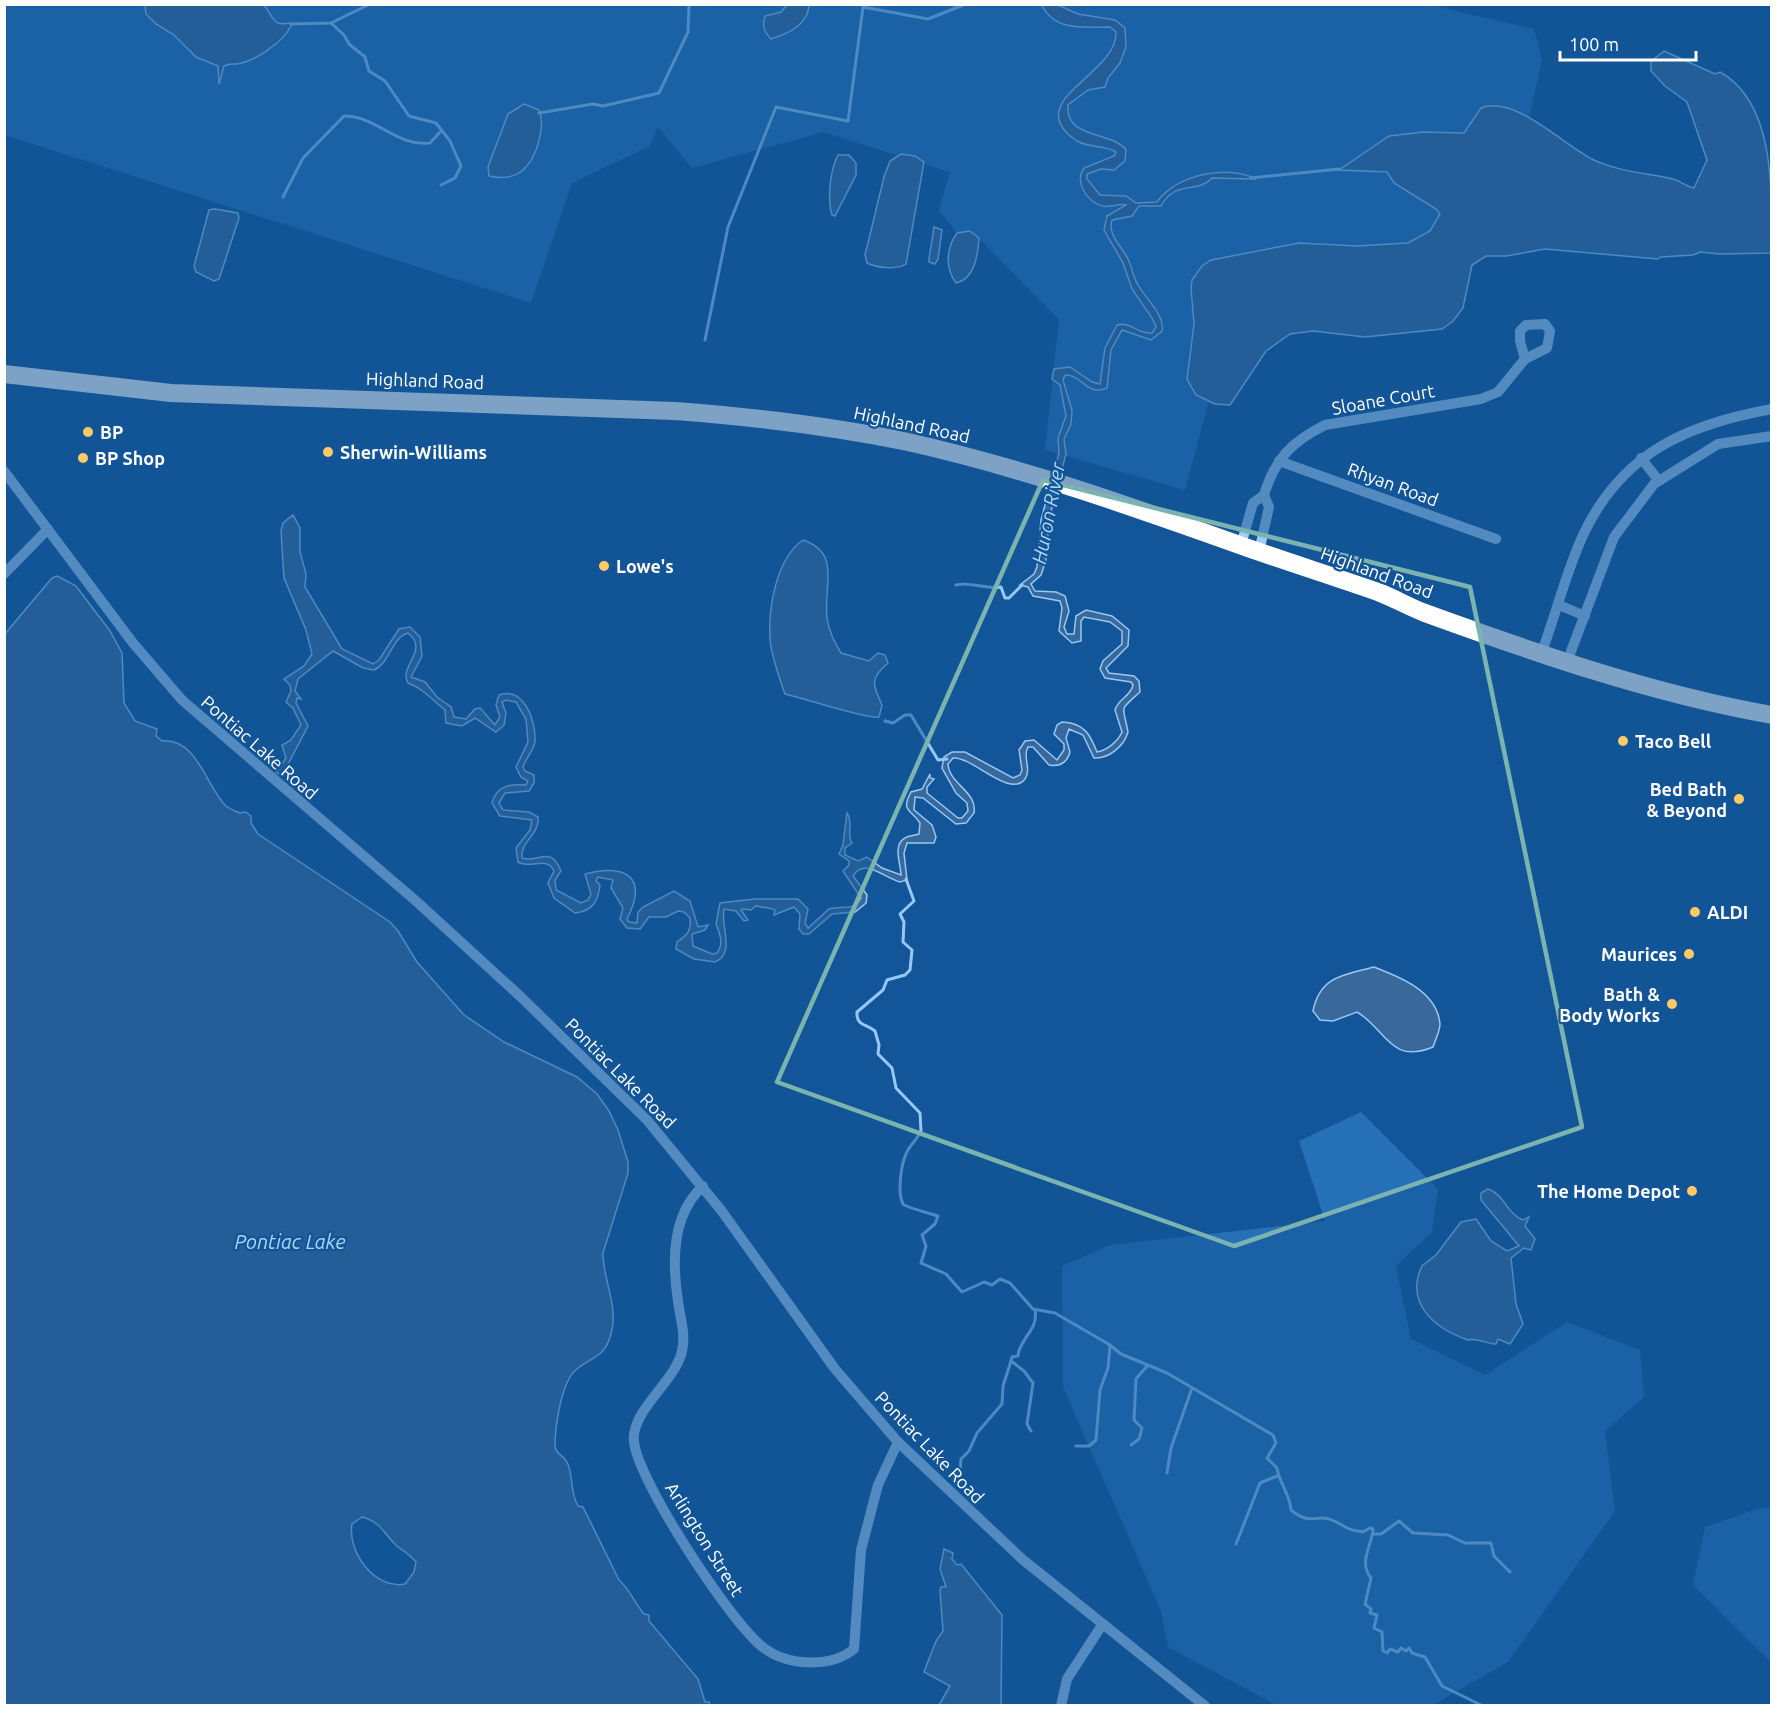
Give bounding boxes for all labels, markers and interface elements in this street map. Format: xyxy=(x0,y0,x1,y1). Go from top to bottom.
scale bar xyxy=(1560,24,1696,62)
text: 100 m xyxy=(1569,34,1619,54)
street label: Highland Road xyxy=(366,368,484,392)
street label: Sloane Court xyxy=(1330,380,1436,418)
street label: Highland Road xyxy=(852,402,972,446)
place label: BP xyxy=(100,422,123,442)
marker: BP xyxy=(81,425,95,439)
place label: Sherwin-Williams xyxy=(340,442,487,462)
marker: Sherwin-Williams xyxy=(321,445,335,459)
place label: BP Shop xyxy=(95,448,165,468)
marker: BP Shop xyxy=(76,451,90,465)
street label: Rhyan Road xyxy=(1345,458,1441,510)
water label: Huron River xyxy=(1027,459,1069,566)
street label: Highland Road xyxy=(1318,542,1436,602)
place label: Lowe's xyxy=(616,556,674,576)
marker: Lowe's xyxy=(597,559,611,573)
street label: Pontiac Lake Road xyxy=(198,691,322,803)
place label: Taco Bell xyxy=(1635,731,1712,751)
marker: Taco Bell xyxy=(1616,734,1630,748)
place label: Bed Bath & Beyond xyxy=(1646,779,1727,820)
marker: Bed Bath & Beyond xyxy=(1732,792,1746,806)
place label: ALDI xyxy=(1707,902,1748,922)
marker: ALDI xyxy=(1688,905,1702,919)
place label: Maurices xyxy=(1601,944,1677,964)
marker: Maurices xyxy=(1682,947,1696,961)
place label: Bath & Body Works xyxy=(1559,984,1661,1025)
marker: Bath & Body Works xyxy=(1665,997,1679,1011)
street label: Pontiac Lake Road xyxy=(562,1014,680,1132)
place label: The Home Depot xyxy=(1537,1181,1680,1201)
marker: The Home Depot xyxy=(1685,1184,1699,1198)
water label: Pontiac Lake xyxy=(234,1230,346,1253)
street label: Pontiac Lake Road xyxy=(872,1387,988,1507)
street label: Arlington Street xyxy=(662,1478,748,1600)

